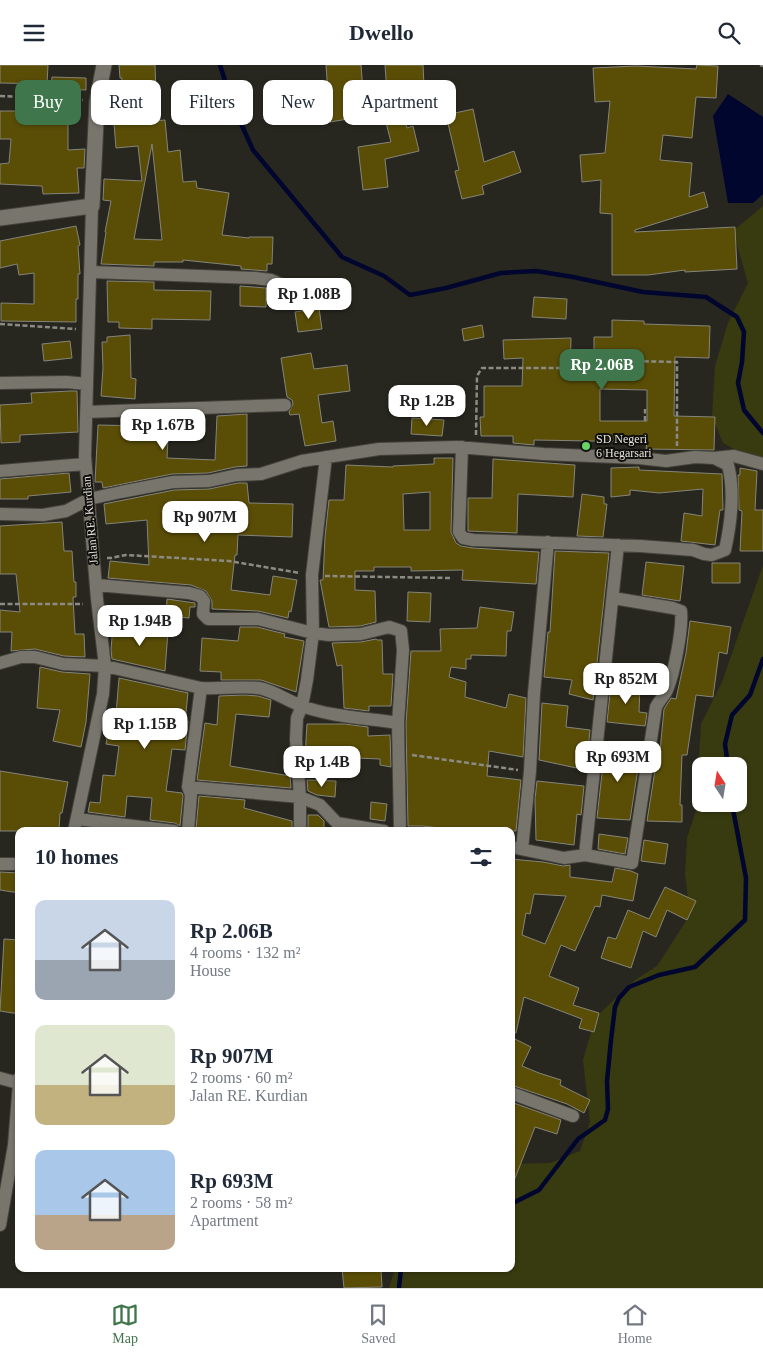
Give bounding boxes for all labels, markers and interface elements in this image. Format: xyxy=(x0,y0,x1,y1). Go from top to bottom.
icon: menu xyxy=(20,19,48,47)
icon: search xyxy=(715,19,743,47)
text: Dwello xyxy=(349,20,414,45)
chip: Buy xyxy=(15,80,81,125)
chip: Rent xyxy=(91,80,161,125)
chip: Filters xyxy=(171,80,253,125)
chip: New xyxy=(263,80,333,125)
chip: Apartment xyxy=(343,80,456,125)
pin: Rp 1.08B xyxy=(257,277,361,320)
text: Rp 1.08B xyxy=(277,285,341,302)
pin: Rp 2.06B xyxy=(550,349,654,391)
text: Rp 2.06B xyxy=(570,356,634,373)
pin: Rp 1.2B xyxy=(381,385,473,427)
text: Rp 1.2B xyxy=(399,392,455,409)
pin: Rp 1.67B xyxy=(111,409,215,451)
text: Rp 1.67B xyxy=(131,416,195,433)
place label: SD Negeri 6 Hegarsari xyxy=(596,432,652,460)
marker: SD Negeri 6 Hegarsari xyxy=(580,440,592,452)
street label: Jalan RE. Kurdian xyxy=(79,475,101,565)
pin: Rp 907M xyxy=(159,501,251,543)
text: Rp 907M xyxy=(173,508,237,525)
pin: Rp 1.94B xyxy=(88,605,192,647)
text: Rp 1.94B xyxy=(108,612,172,629)
pin: Rp 852M xyxy=(580,663,672,705)
text: Rp 852M xyxy=(594,670,658,687)
pin: Rp 1.15B xyxy=(93,707,197,750)
text: Rp 1.15B xyxy=(113,715,177,732)
pin: Rp 693M xyxy=(572,741,664,783)
pin: Rp 1.4B xyxy=(276,745,368,788)
text: Rp 693M xyxy=(586,748,650,765)
text: Rp 1.4B xyxy=(294,753,350,770)
north arrow xyxy=(692,757,748,813)
map controls xyxy=(692,757,747,812)
icon: filters xyxy=(467,843,495,871)
text: 10 homes xyxy=(35,845,118,869)
text: Rp 2.06B xyxy=(190,919,273,943)
icon: home xyxy=(75,920,135,980)
text: 4 rooms · 132 m² xyxy=(190,944,301,961)
text: House xyxy=(190,962,231,979)
text: Rp 907M xyxy=(190,1044,273,1068)
icon: home xyxy=(75,1045,135,1105)
text: 2 rooms · 60 m² xyxy=(190,1069,293,1086)
text: Jalan RE. Kurdian xyxy=(190,1087,308,1104)
text: Rp 693M xyxy=(190,1169,273,1193)
icon: home xyxy=(75,1170,135,1230)
text: 2 rooms · 58 m² xyxy=(190,1194,293,1211)
text: Apartment xyxy=(190,1212,258,1229)
tab: Map xyxy=(111,1301,139,1347)
tab: Saved xyxy=(361,1301,396,1347)
tab: Home xyxy=(618,1301,652,1347)

